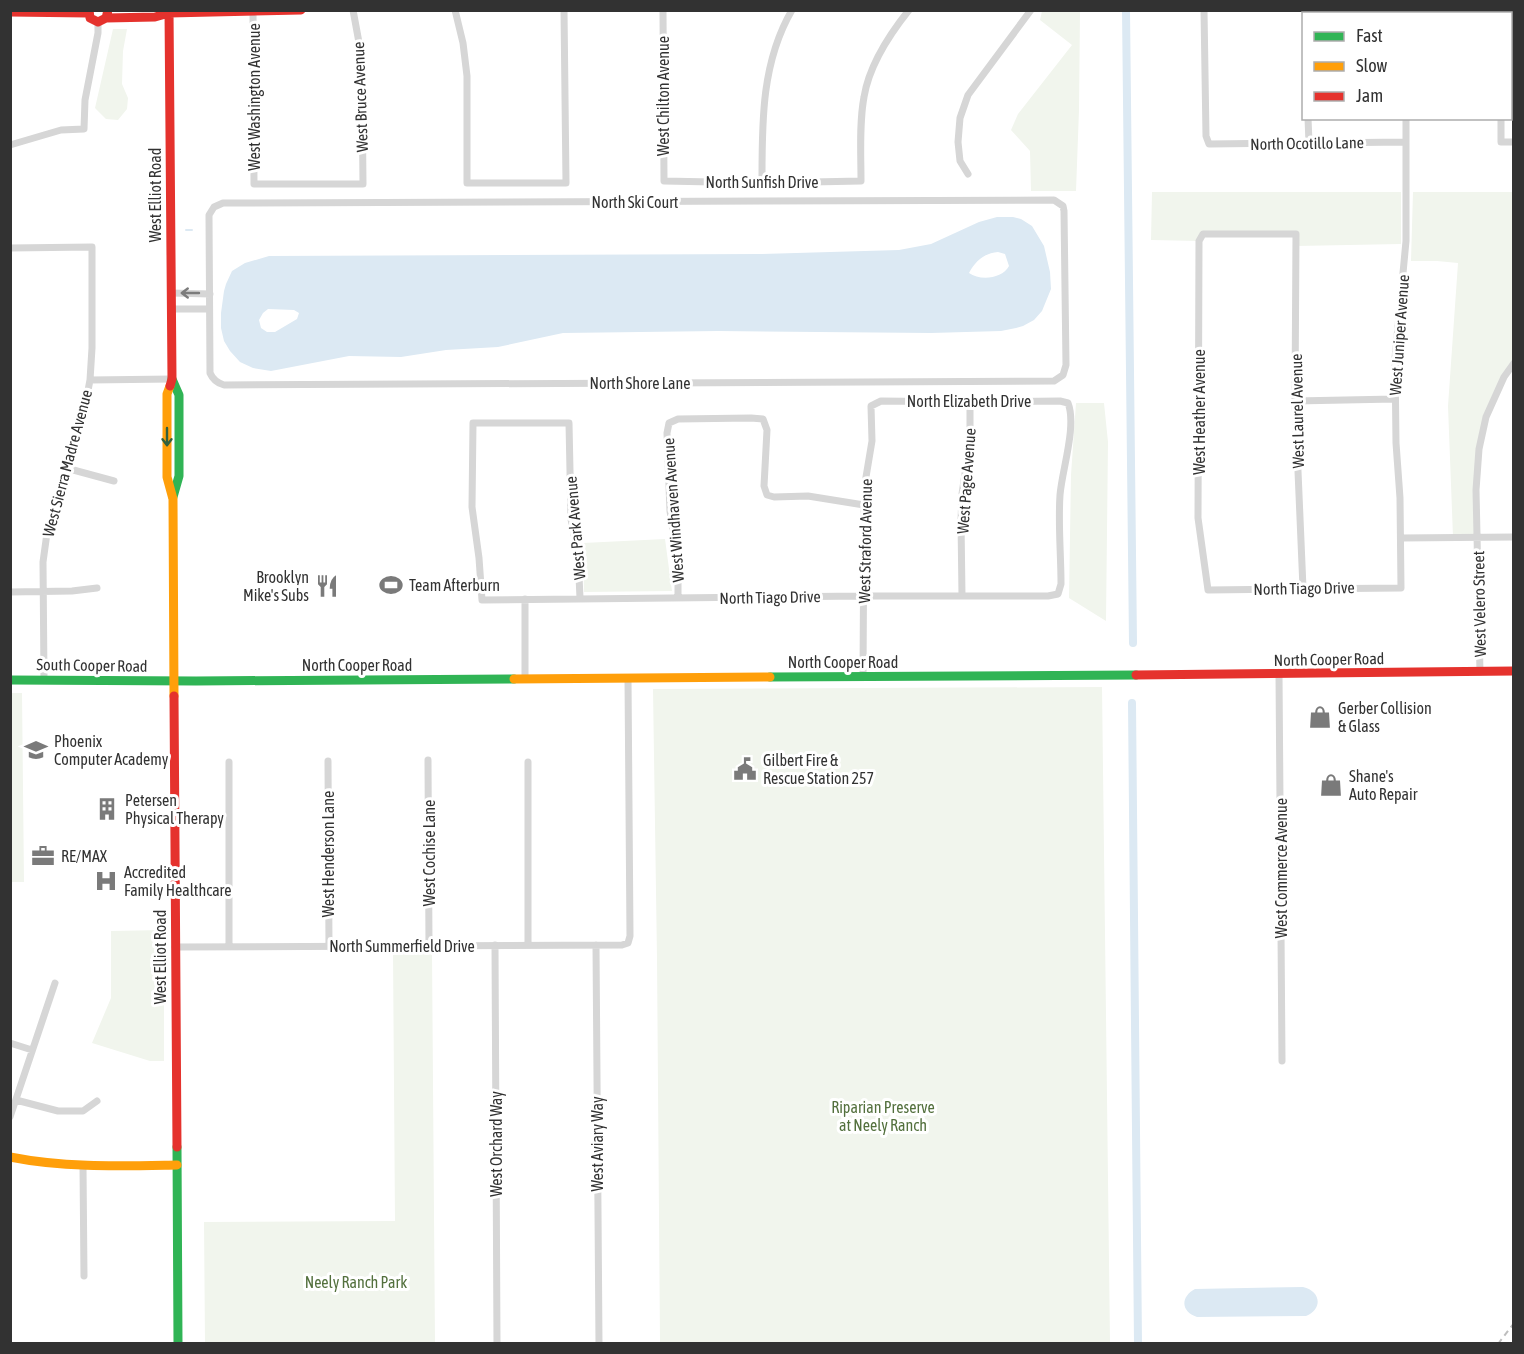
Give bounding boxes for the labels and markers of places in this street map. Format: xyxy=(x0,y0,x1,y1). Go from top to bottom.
place label: Brooklyn Mike's Subs xyxy=(243,568,309,604)
sports icon: Team Afterburn xyxy=(378,572,404,598)
restaurant icon: Brooklyn Mike's Subs xyxy=(314,573,340,599)
place label: Team Afterburn xyxy=(409,576,500,594)
place label: Gerber Collision & Glass xyxy=(1338,699,1432,735)
shop icon: Gerber Collision & Glass xyxy=(1307,704,1333,730)
place label: Phoenix Computer Academy xyxy=(54,732,169,769)
school or university icon: Phoenix Computer Academy xyxy=(23,737,49,763)
place label: Gilbert Fire & Rescue Station 257 xyxy=(763,751,874,787)
public building icon: Gilbert Fire & Rescue Station 257 xyxy=(732,756,758,782)
place label: Shane's Auto Repair xyxy=(1349,767,1418,804)
shop icon: Shane's Auto Repair xyxy=(1318,772,1344,798)
place label: Petersen Physical Therapy xyxy=(125,791,224,828)
building icon: Petersen Physical Therapy xyxy=(94,796,120,822)
office icon: RE/MAX xyxy=(30,843,56,869)
place label: RE/MAX xyxy=(61,847,108,865)
place label: Accredited Family Healthcare xyxy=(124,863,232,900)
hospital icon: Accredited Family Healthcare xyxy=(93,868,119,894)

